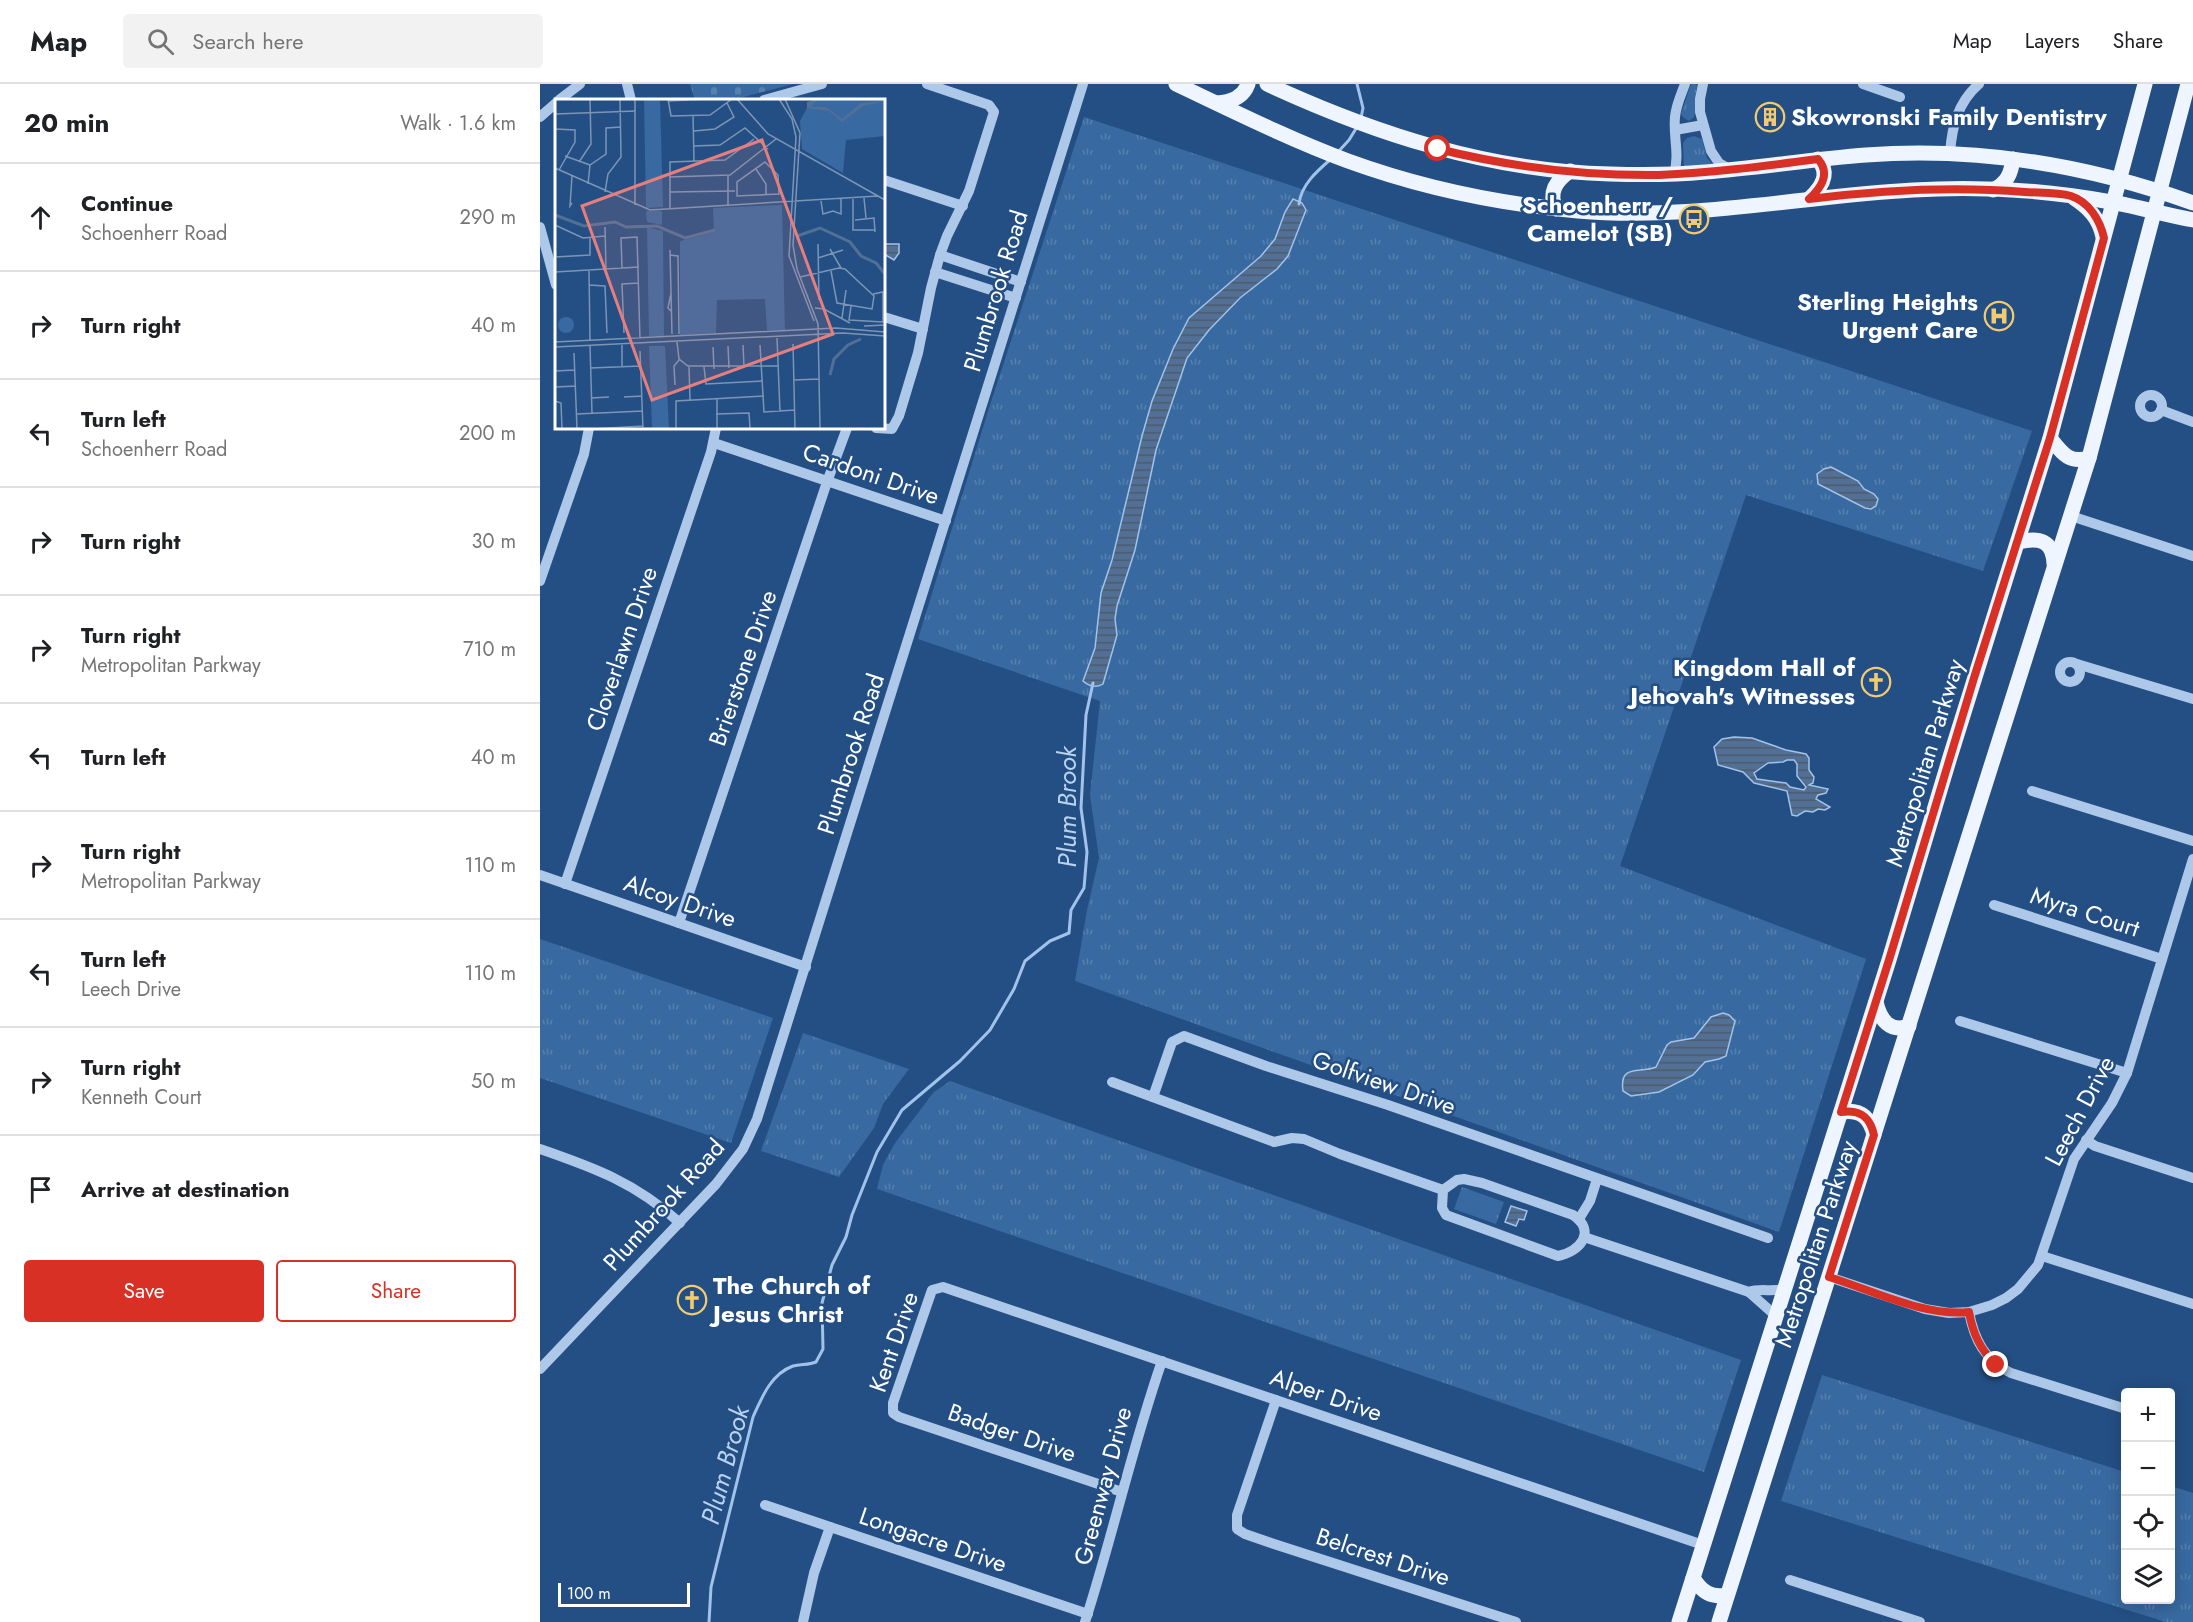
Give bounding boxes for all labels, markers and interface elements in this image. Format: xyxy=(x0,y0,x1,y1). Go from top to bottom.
search box xyxy=(123,14,543,68)
text: Map xyxy=(30,21,87,62)
icon: search xyxy=(144,25,177,58)
text: Search here xyxy=(192,25,304,57)
text: Map xyxy=(1953,26,1992,56)
text: Layers xyxy=(2025,26,2080,56)
text: Share xyxy=(2113,26,2163,56)
inset map xyxy=(555,99,885,429)
place label: Skowronski Family Dentistry xyxy=(1791,99,2107,134)
building icon: Skowronski Family Dentistry xyxy=(1754,101,1786,133)
text: 20 min xyxy=(24,104,110,142)
text: Walk · 1.6 km xyxy=(400,109,516,138)
route start xyxy=(1424,135,1450,161)
text: Continue xyxy=(81,187,173,219)
place label: Schoenherr / Camelot (SB) xyxy=(1522,187,1673,250)
icon: ahead xyxy=(24,201,57,234)
text: 290 m xyxy=(460,203,516,232)
bus stop icon: Schoenherr / Camelot (SB) xyxy=(1678,203,1710,235)
street label: Plumbrook Road xyxy=(954,206,1037,376)
text: Schoenherr Road xyxy=(81,219,227,248)
place label: Sterling Heights Urgent Care xyxy=(1797,284,1978,347)
hospital icon: Sterling Heights Urgent Care xyxy=(1983,300,2015,332)
icon: right xyxy=(24,309,57,342)
text: Turn right xyxy=(81,309,181,341)
text: 40 m xyxy=(471,311,516,340)
text: Turn left xyxy=(81,403,166,435)
icon: left xyxy=(24,417,57,450)
text: 200 m xyxy=(459,419,516,448)
street label: Cardoni Drive xyxy=(798,434,944,513)
text: Schoenherr Road xyxy=(81,435,227,464)
icon: right xyxy=(24,525,57,558)
text: Turn right xyxy=(81,525,181,557)
text: 30 m xyxy=(471,527,516,556)
street label: Cloverlawn Drive xyxy=(577,562,666,736)
street label: Brierstone Drive xyxy=(700,585,786,750)
text: Turn right xyxy=(81,619,181,651)
icon: right xyxy=(24,633,57,666)
text: 710 m xyxy=(463,635,516,664)
place label: Kingdom Hall of Jehovah's Witnesses xyxy=(1626,650,1857,713)
text: Metropolitan Parkway xyxy=(81,651,261,680)
street label: Metropolitan Parkway xyxy=(1876,654,1973,871)
church icon: Kingdom Hall of Jehovah's Witnesses xyxy=(1860,666,1892,698)
street label: Plumbrook Road xyxy=(808,669,893,839)
icon: left xyxy=(24,741,57,774)
text: Turn left xyxy=(81,741,166,773)
text: 40 m xyxy=(471,743,516,772)
water label: Plum Brook xyxy=(1048,744,1086,868)
text: Turn right xyxy=(81,835,181,867)
icon: right xyxy=(24,849,57,882)
text: 110 m xyxy=(464,851,516,880)
street label: Alcoy Drive xyxy=(619,865,741,936)
text: Metropolitan Parkway xyxy=(81,867,261,896)
street label: Myra Court xyxy=(2026,877,2145,946)
text: Turn left xyxy=(81,943,166,975)
icon: left xyxy=(24,957,57,990)
text: 110 m xyxy=(464,959,516,988)
text: Leech Drive xyxy=(81,975,181,1004)
street label: Golfview Drive xyxy=(1308,1042,1461,1123)
street label: Leech Drive xyxy=(2036,1050,2123,1172)
text: Turn right xyxy=(81,1051,181,1083)
icon: right xyxy=(24,1065,57,1098)
text: 50 m xyxy=(471,1067,516,1096)
text: Kenneth Court xyxy=(81,1083,201,1112)
street label: Plumbrook Road xyxy=(595,1131,733,1279)
street label: Metropolitan Parkway xyxy=(1766,1135,1866,1352)
icon: arrive xyxy=(24,1173,57,1206)
text: Arrive at destination xyxy=(81,1173,290,1205)
button: Save xyxy=(24,1260,264,1322)
button: Share xyxy=(276,1260,516,1322)
place label: The Church of Jesus Christ xyxy=(709,1268,872,1331)
church icon: The Church of Jesus Christ xyxy=(676,1284,708,1316)
street label: Kent Drive xyxy=(860,1287,927,1397)
route end xyxy=(1982,1351,2008,1377)
street label: Alper Drive xyxy=(1266,1359,1387,1430)
map controls xyxy=(2121,1388,2175,1604)
button: + xyxy=(2121,1388,2175,1442)
street label: Badger Drive xyxy=(943,1394,1081,1471)
water label: Plum Brook xyxy=(691,1400,760,1529)
street label: Greenway Drive xyxy=(1065,1403,1140,1569)
button: − xyxy=(2121,1442,2175,1496)
button: locate xyxy=(2121,1496,2175,1550)
street label: Longacre Drive xyxy=(855,1498,1012,1581)
street label: Belcrest Drive xyxy=(1312,1518,1455,1595)
button: layers xyxy=(2121,1550,2175,1604)
scale bar xyxy=(558,1580,690,1608)
text: 100 m xyxy=(567,1582,611,1605)

